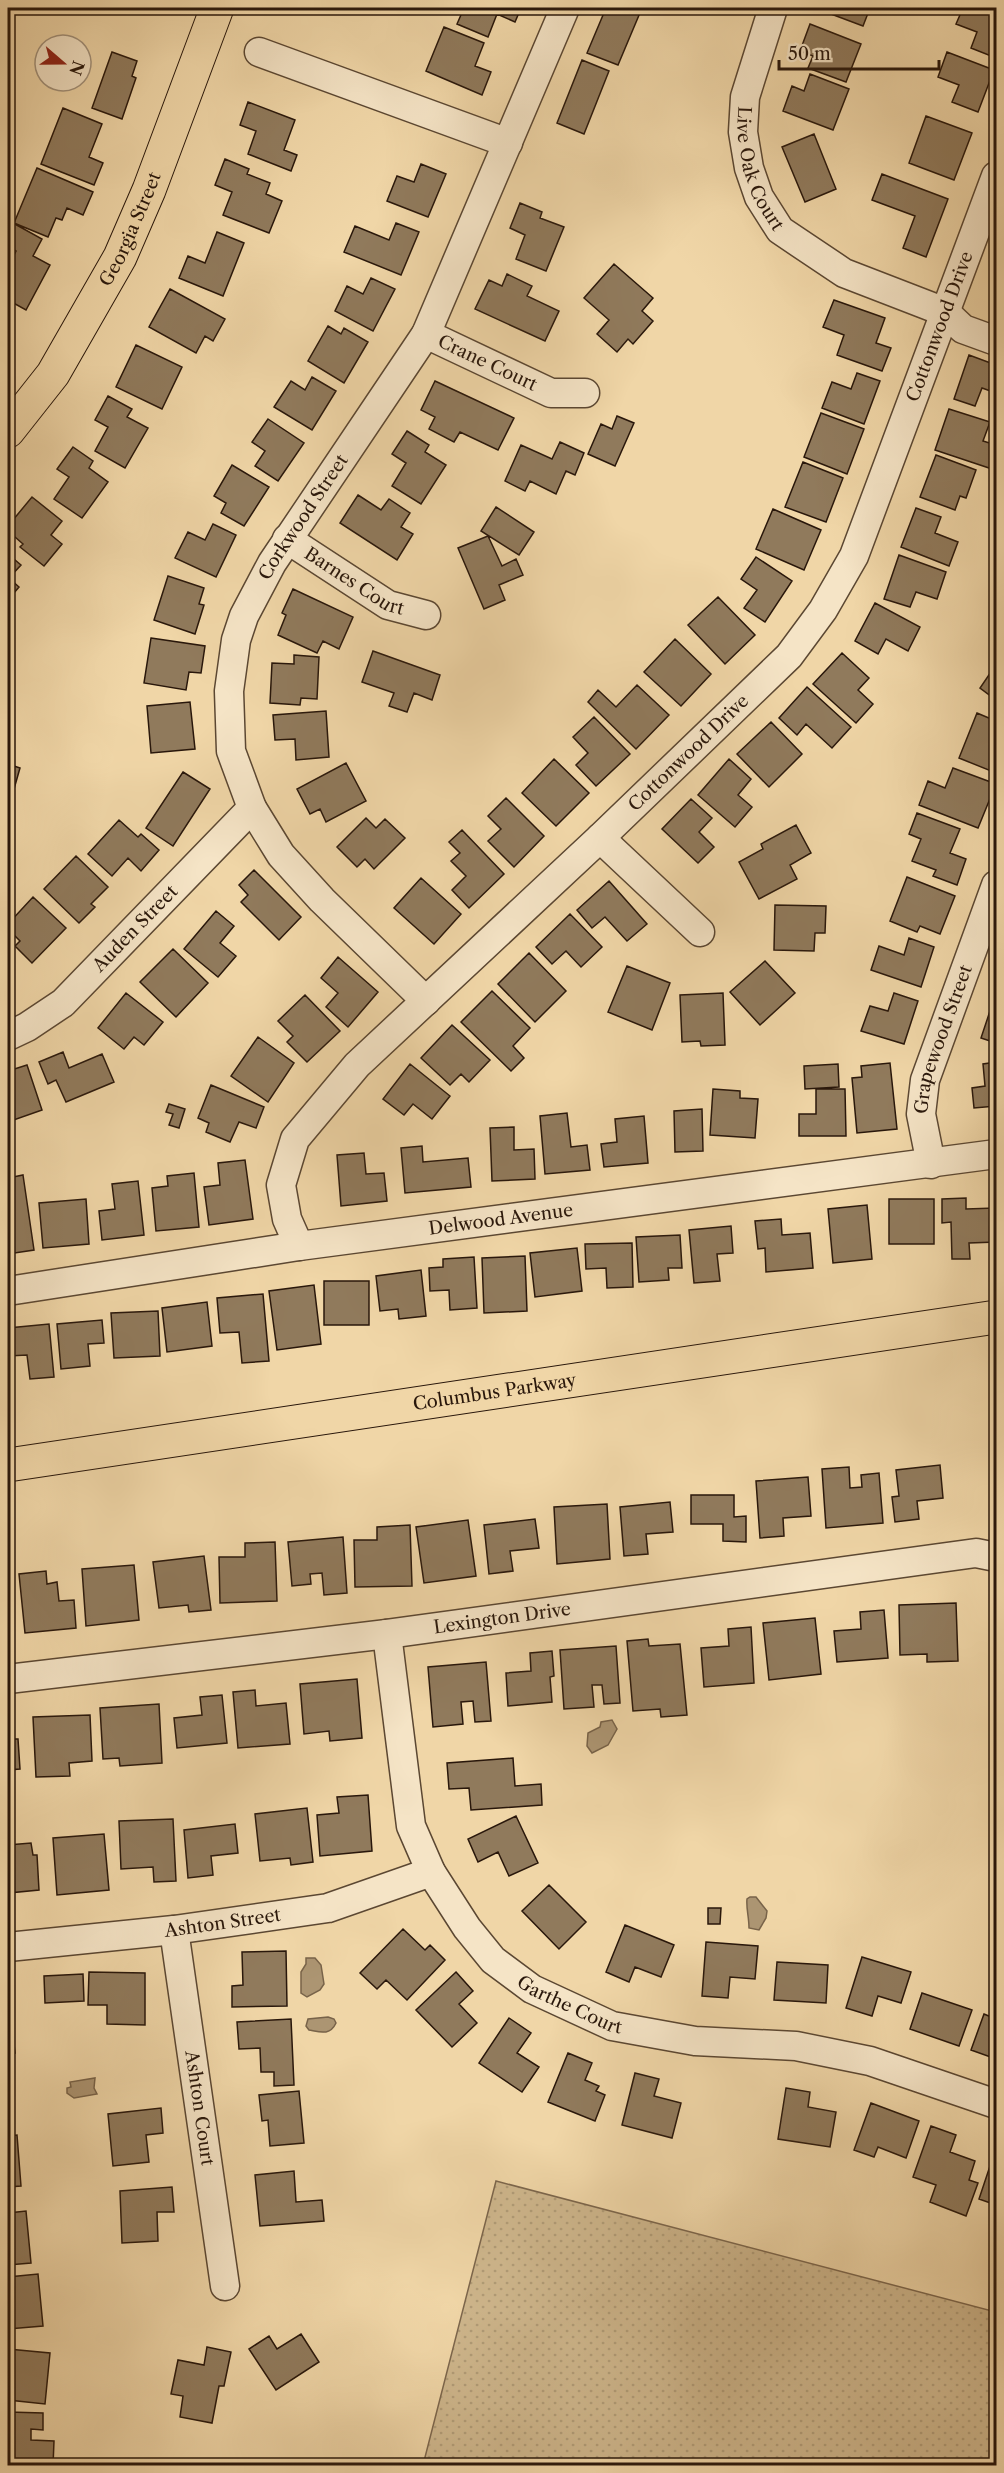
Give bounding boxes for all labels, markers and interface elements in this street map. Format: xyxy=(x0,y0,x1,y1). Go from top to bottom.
north arrow xyxy=(33,33,93,93)
scale bar xyxy=(779,33,940,71)
text: 50 m xyxy=(788,43,831,65)
text: N xyxy=(65,58,89,78)
street label: Live Oak Court xyxy=(732,106,789,235)
street label: Georgia Street xyxy=(95,169,166,290)
street label: Cottonwood Drive xyxy=(902,248,978,405)
street label: Crane Court xyxy=(434,330,541,396)
street label: Corkwood Street xyxy=(254,450,353,584)
street label: Barnes Court xyxy=(300,542,407,620)
street label: Cottonwood Drive xyxy=(624,690,753,816)
street label: Auden Street xyxy=(87,880,183,977)
street label: Grapewood Street xyxy=(910,961,977,1115)
street label: Delwood Avenue xyxy=(427,1199,574,1240)
street label: Columbus Parkway xyxy=(411,1369,579,1415)
street label: Lexington Drive xyxy=(432,1598,572,1638)
street label: Ashton Street xyxy=(163,1904,283,1942)
street label: Garthe Court xyxy=(512,1971,624,2039)
street label: Ashton Court xyxy=(180,2048,219,2168)

